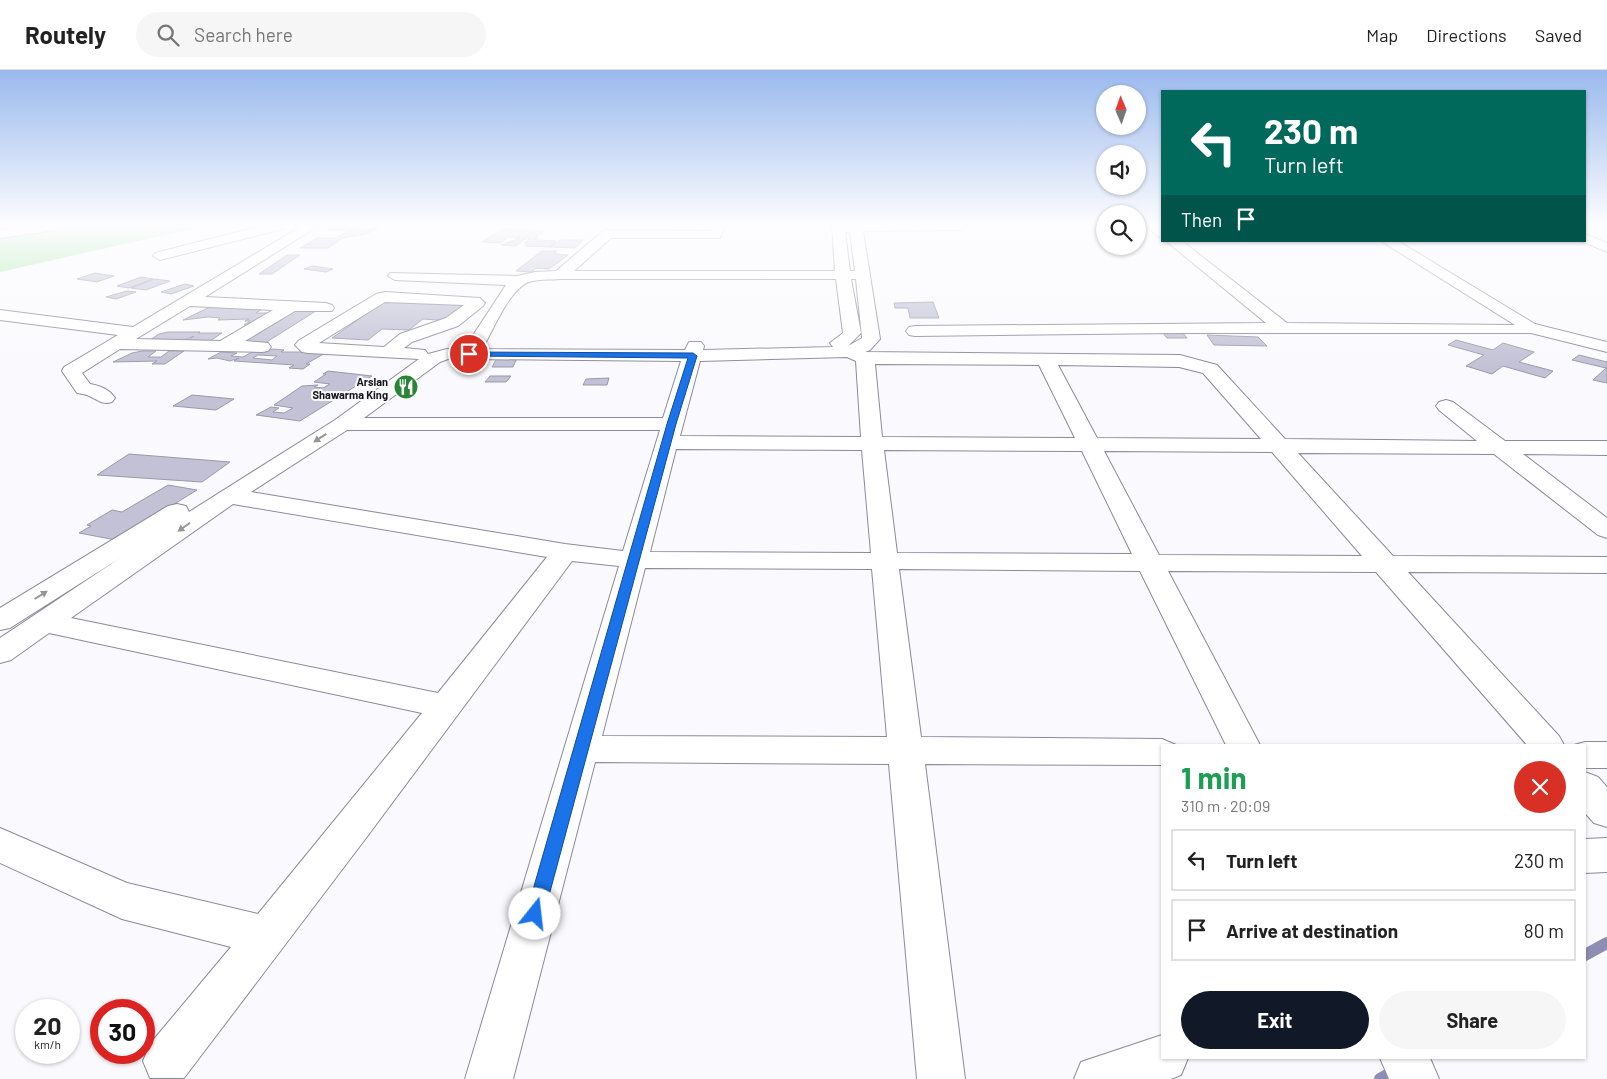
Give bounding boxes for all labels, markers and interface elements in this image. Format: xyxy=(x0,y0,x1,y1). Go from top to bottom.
search box xyxy=(136,12,486,57)
text: Routely xyxy=(25,20,106,49)
icon: search xyxy=(154,21,182,49)
text: Search here xyxy=(194,23,293,46)
text: Map xyxy=(1366,24,1398,46)
text: Directions xyxy=(1426,24,1507,46)
text: Saved xyxy=(1535,24,1582,46)
north arrow xyxy=(1096,85,1146,135)
map controls xyxy=(1096,85,1146,255)
text: 230 m xyxy=(1264,109,1358,151)
icon: left xyxy=(1181,110,1246,175)
button: sound xyxy=(1096,145,1146,195)
text: Turn left xyxy=(1264,151,1344,177)
button: search xyxy=(1096,205,1146,255)
icon: arrive xyxy=(1232,205,1260,233)
text: Then xyxy=(1181,208,1222,231)
pin xyxy=(448,333,490,375)
icon: arrive xyxy=(455,340,483,368)
restaurant icon: Arslan Shawarma King xyxy=(393,374,419,400)
place label: Arslan Shawarma King xyxy=(312,375,388,401)
one-way arrow xyxy=(314,433,327,442)
one-way arrow xyxy=(178,522,191,532)
one-way arrow xyxy=(35,590,48,599)
text: 1 min xyxy=(1181,759,1247,795)
button: close xyxy=(1514,761,1566,813)
text: 310 m · 20:09 xyxy=(1181,796,1270,815)
icon: left xyxy=(1183,846,1211,874)
text: Turn left xyxy=(1226,849,1297,872)
text: 230 m xyxy=(1514,849,1564,872)
position arrow xyxy=(508,887,560,939)
icon: arrive xyxy=(1183,916,1211,944)
text: Arrive at destination xyxy=(1226,919,1398,942)
text: 80 m xyxy=(1524,919,1564,942)
button: Exit xyxy=(1181,991,1369,1049)
button: Share xyxy=(1379,991,1566,1049)
speed limit sign: 30 xyxy=(90,999,155,1064)
text: 20 xyxy=(33,1010,62,1040)
text: km/h xyxy=(34,1037,61,1051)

